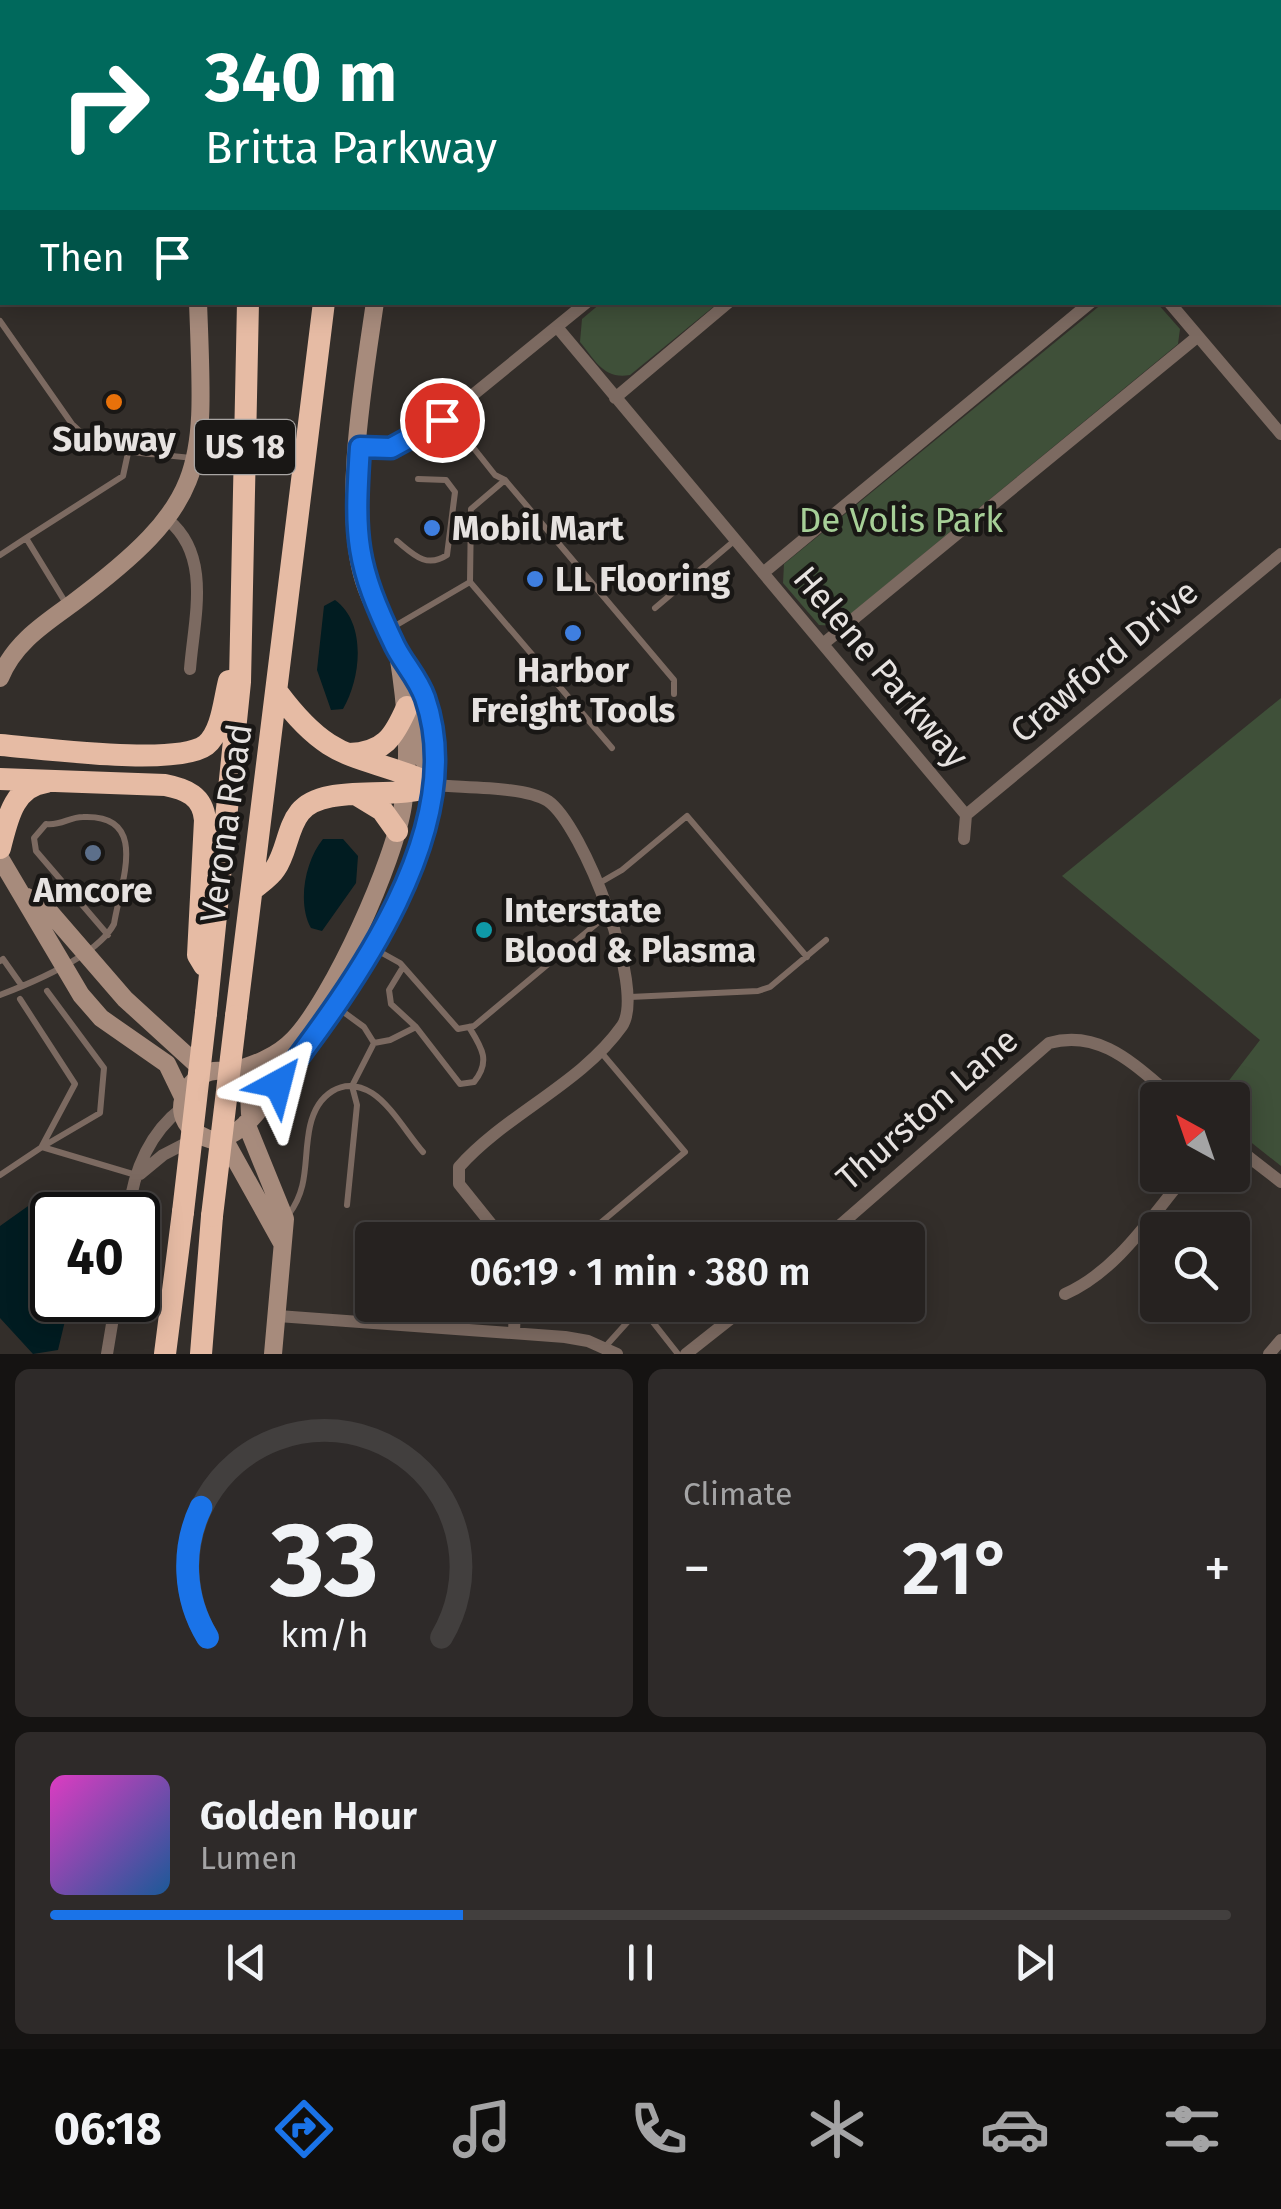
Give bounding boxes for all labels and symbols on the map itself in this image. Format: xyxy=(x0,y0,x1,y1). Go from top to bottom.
pin xyxy=(400,378,485,463)
marker: Subway xyxy=(103,391,125,413)
place label: Subway xyxy=(52,418,177,460)
road number: US 18 xyxy=(195,420,295,474)
park label: De Volis Park xyxy=(799,499,1003,541)
place label: Mobil Mart xyxy=(452,507,624,549)
marker: Mobil Mart xyxy=(421,517,443,539)
place label: LL Flooring xyxy=(555,558,731,600)
street label: Helene Parkway xyxy=(785,558,977,776)
marker: LL Flooring xyxy=(524,568,546,590)
street label: Crawford Drive xyxy=(1002,570,1206,752)
marker: Harbor Freight Tools xyxy=(562,622,584,644)
place label: Harbor Freight Tools xyxy=(471,649,675,731)
street label: Verona Road xyxy=(191,721,261,925)
marker: Amcore xyxy=(82,842,104,864)
place label: Amcore xyxy=(32,869,153,911)
place label: Interstate Blood & Plasma xyxy=(504,889,756,971)
marker: Interstate Blood & Plasma xyxy=(473,919,495,941)
street label: Thurston Lane xyxy=(828,1019,1026,1199)
position arrow xyxy=(226,1032,330,1136)
north arrow xyxy=(1140,1082,1250,1192)
speed limit sign: 40 xyxy=(30,1192,160,1322)

